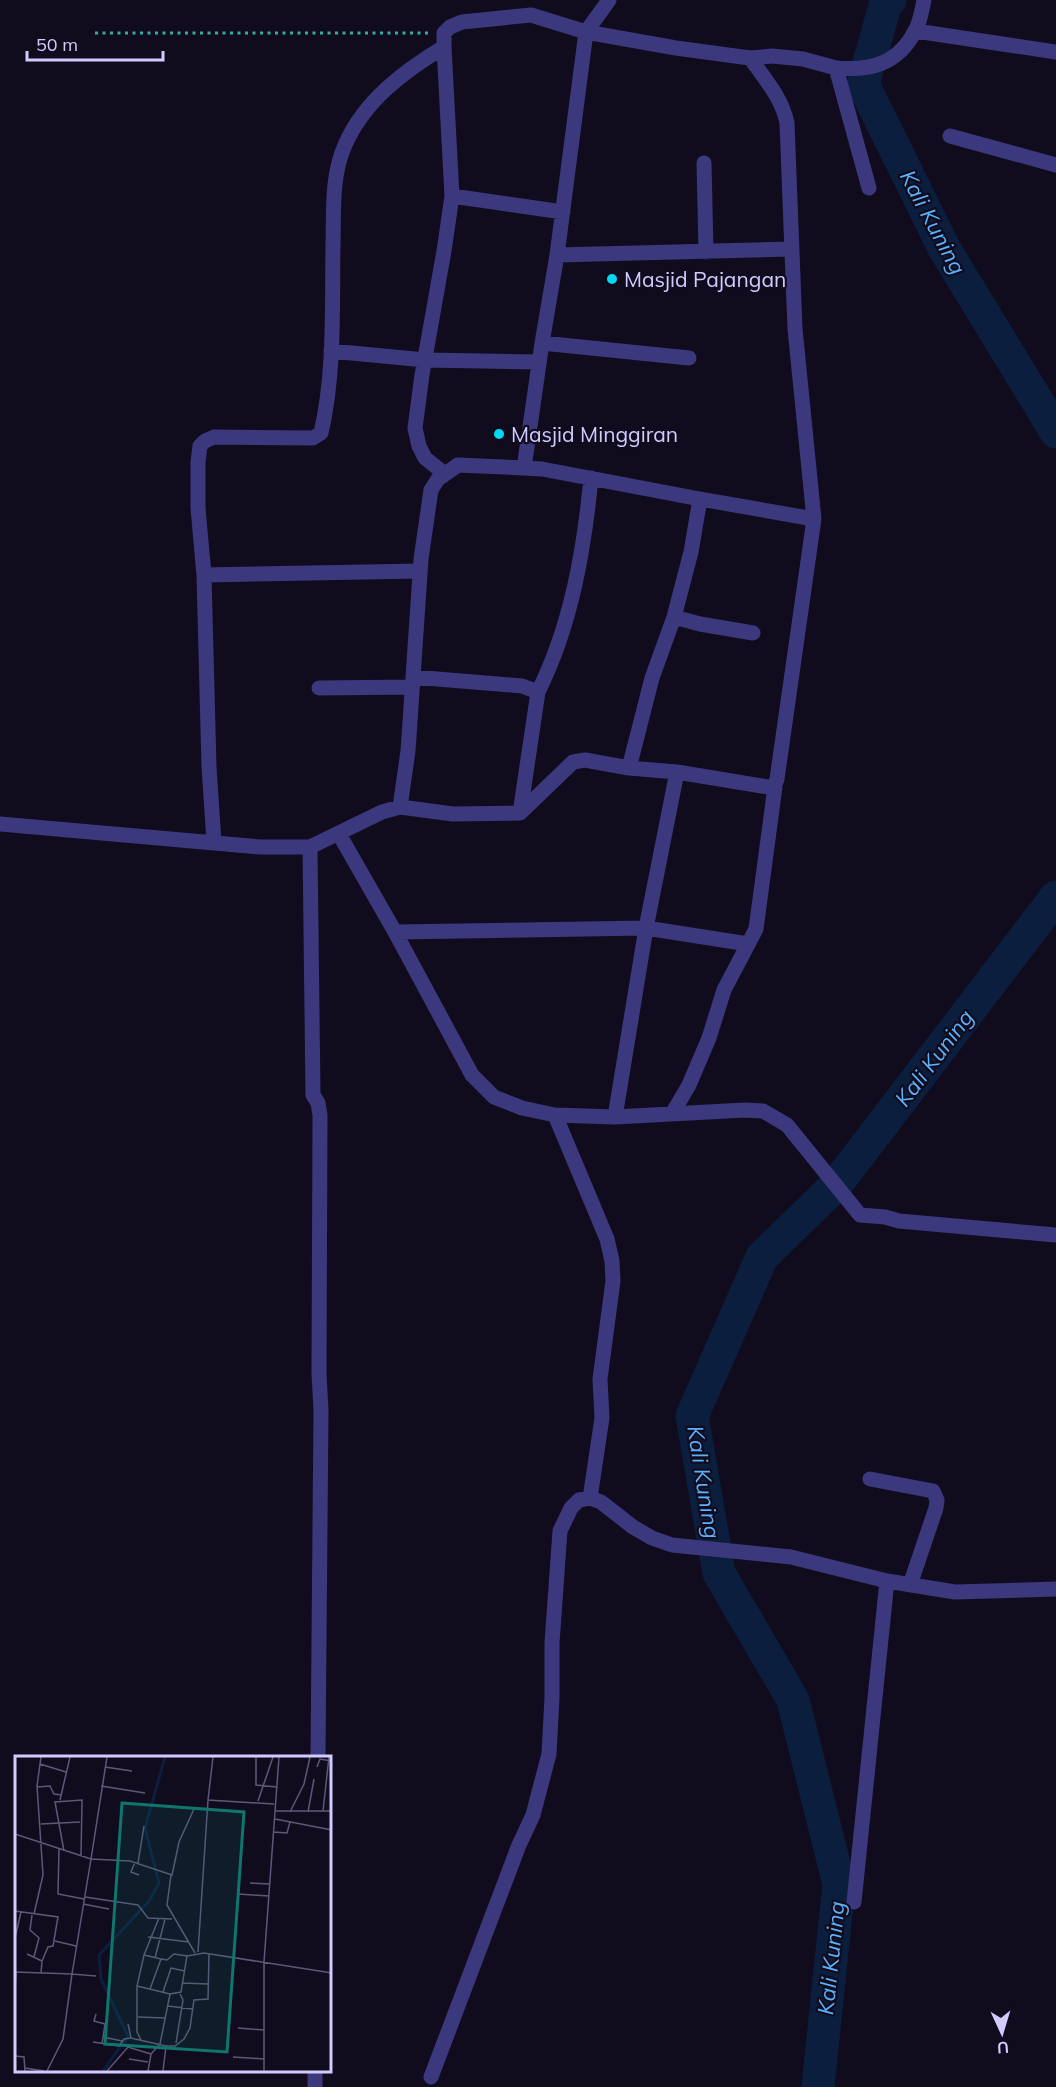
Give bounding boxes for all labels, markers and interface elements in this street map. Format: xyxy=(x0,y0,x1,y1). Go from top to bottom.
scale bar xyxy=(27,24,164,62)
text: 50 m xyxy=(36,33,78,56)
water label: Kali Kuning xyxy=(894,165,972,279)
place label: Masjid Pajangan xyxy=(624,266,786,292)
marker: Masjid Pajangan xyxy=(605,272,619,286)
place label: Masjid Minggiran xyxy=(511,421,678,447)
marker: Masjid Minggiran xyxy=(492,427,506,441)
water label: Kali Kuning xyxy=(888,1004,980,1112)
water label: Kali Kuning xyxy=(681,1423,727,1541)
inset map xyxy=(15,1756,332,2072)
water label: Kali Kuning xyxy=(811,1900,851,2016)
north arrow xyxy=(972,2003,1032,2063)
text: U xyxy=(996,2038,1010,2058)

